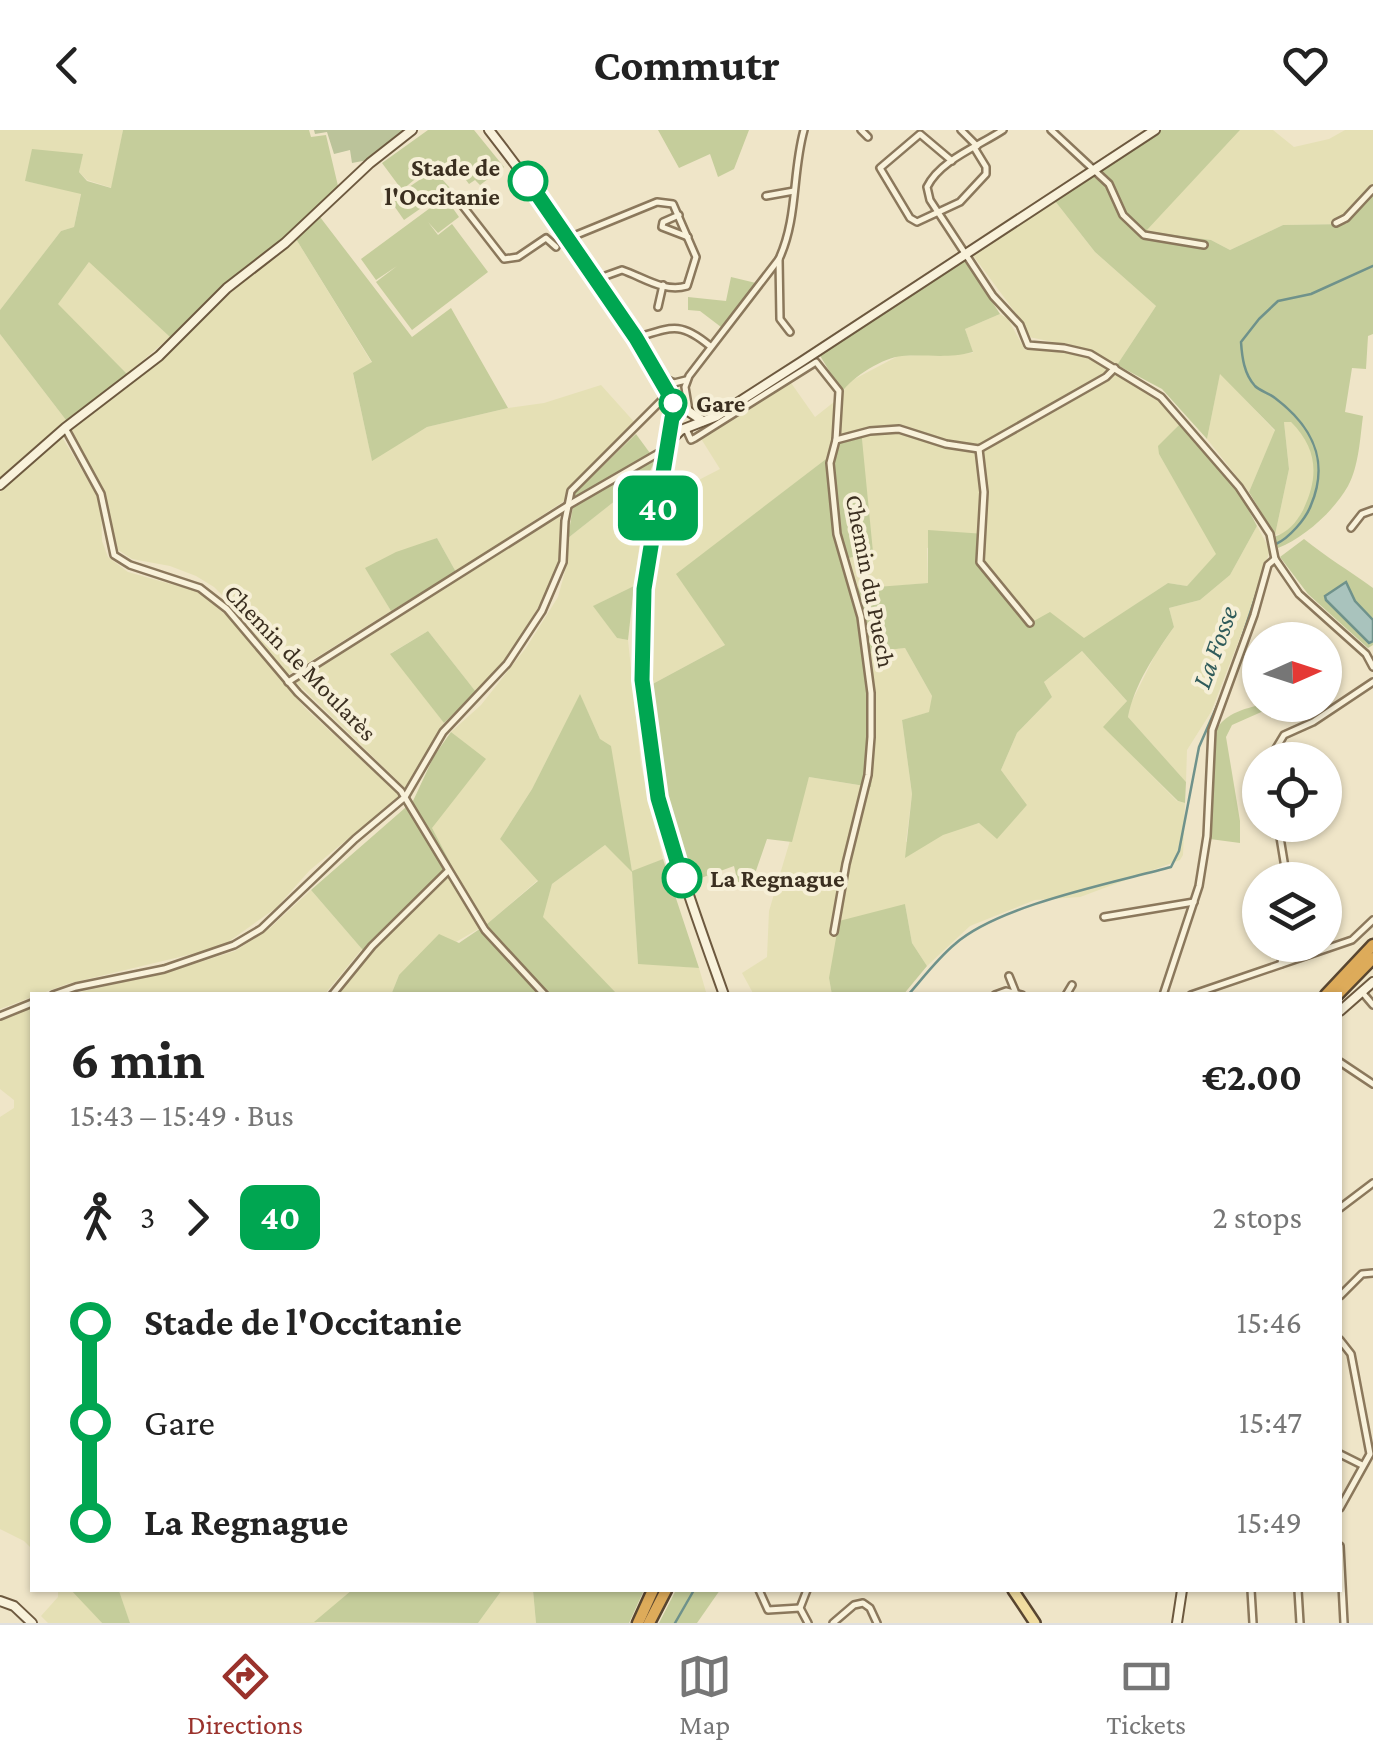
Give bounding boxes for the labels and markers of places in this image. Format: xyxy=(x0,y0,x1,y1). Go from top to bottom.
place label: Stade de l'Occitanie xyxy=(385,154,500,210)
marker: Stade de l'Occitanie xyxy=(509,162,547,200)
marker: Gare xyxy=(660,390,686,416)
place label: Gare xyxy=(696,390,745,417)
marker: La Regnague xyxy=(663,859,701,897)
place label: La Regnague xyxy=(710,865,845,892)

